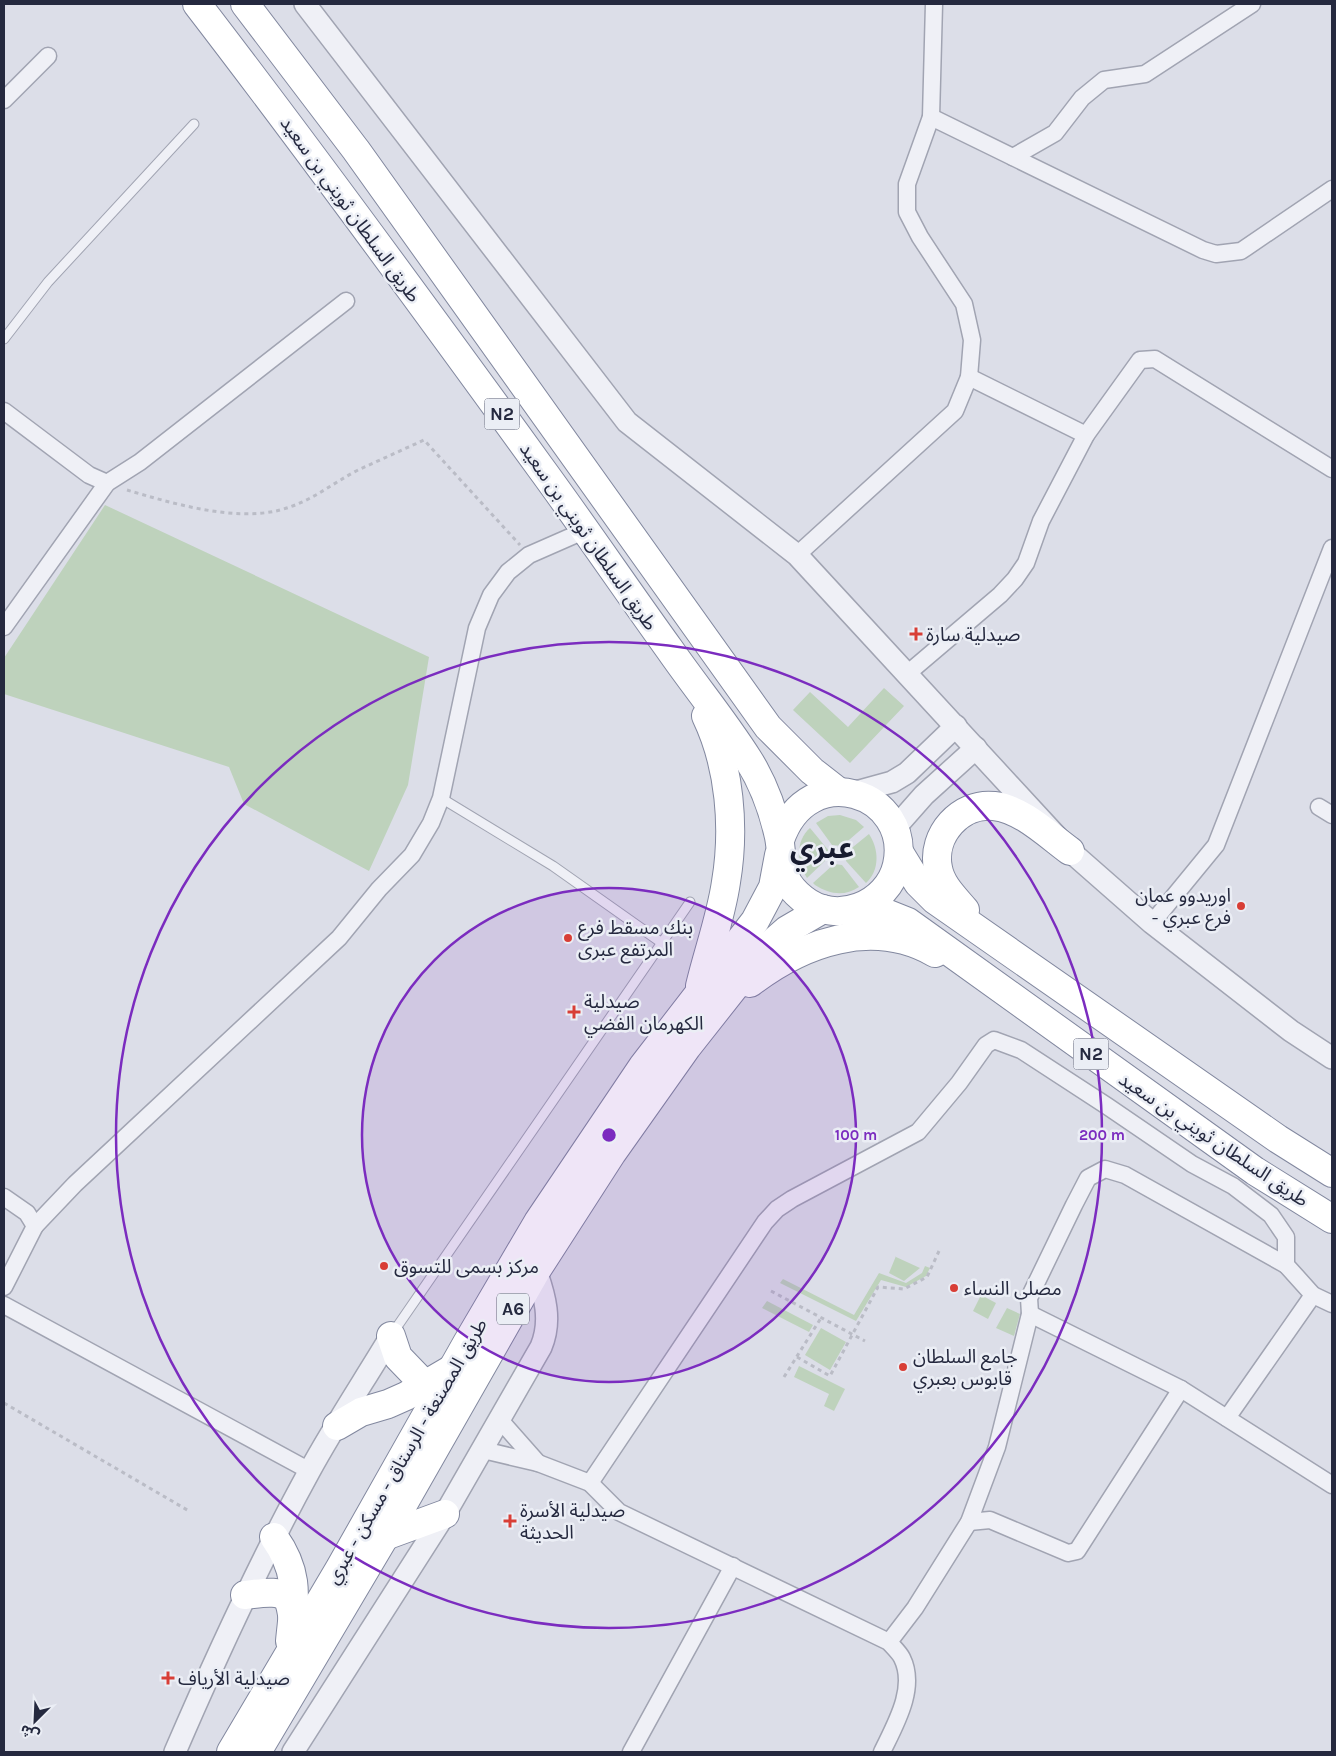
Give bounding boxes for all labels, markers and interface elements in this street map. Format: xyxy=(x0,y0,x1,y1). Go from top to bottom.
street label: طريق السلطان ثويني بن سعيد xyxy=(273,112,425,309)
road number: N2 xyxy=(484,398,520,429)
street label: طريق السلطان ثويني بن سعيد xyxy=(512,438,662,637)
place label: صيدلية سارة xyxy=(926,624,1020,646)
marker: صيدلية سارة xyxy=(910,628,922,640)
district label: عبري xyxy=(790,831,854,872)
place label: اوريدوو عمان - فرع عبري xyxy=(1135,885,1231,932)
marker: اوريدوو عمان - فرع عبري xyxy=(1235,900,1247,912)
place label: بنك مسقط فرع المرتفع عبرى xyxy=(578,917,693,964)
marker: بنك مسقط فرع المرتفع عبرى xyxy=(562,932,574,944)
place label: صيدلية الكهرمان الفضي xyxy=(584,991,703,1038)
marker: صيدلية الكهرمان الفضي xyxy=(568,1006,580,1018)
road number: N2 xyxy=(1074,1038,1108,1070)
street label: طريق السلطان ثويني بن سعيد xyxy=(1113,1068,1313,1214)
centre of rings xyxy=(600,1126,618,1144)
text: 100 m xyxy=(835,1126,877,1144)
text: 200 m xyxy=(1079,1126,1125,1144)
place label: مركز بسمى للتسوق xyxy=(394,1256,539,1278)
marker: مركز بسمى للتسوق xyxy=(378,1260,390,1272)
place label: مصلى النساء xyxy=(964,1278,1062,1300)
marker: مصلى النساء xyxy=(948,1282,960,1294)
road number: A6 xyxy=(497,1294,529,1325)
street label: طريق المصنعة - الرستاق - مسكن - عبري xyxy=(322,1315,495,1590)
place label: جامع السلطان قابوس بعبري xyxy=(913,1346,1018,1393)
marker: جامع السلطان قابوس بعبري xyxy=(897,1361,909,1373)
place label: صيدلية الأسرة الحديثة xyxy=(520,1500,625,1544)
marker: صيدلية الأسرة الحديثة xyxy=(504,1515,516,1527)
place label: صيدلية الأرياف xyxy=(178,1668,290,1690)
marker: صيدلية الأرياف xyxy=(162,1672,174,1684)
north arrow xyxy=(10,1696,60,1746)
text: ش xyxy=(18,1721,42,1744)

